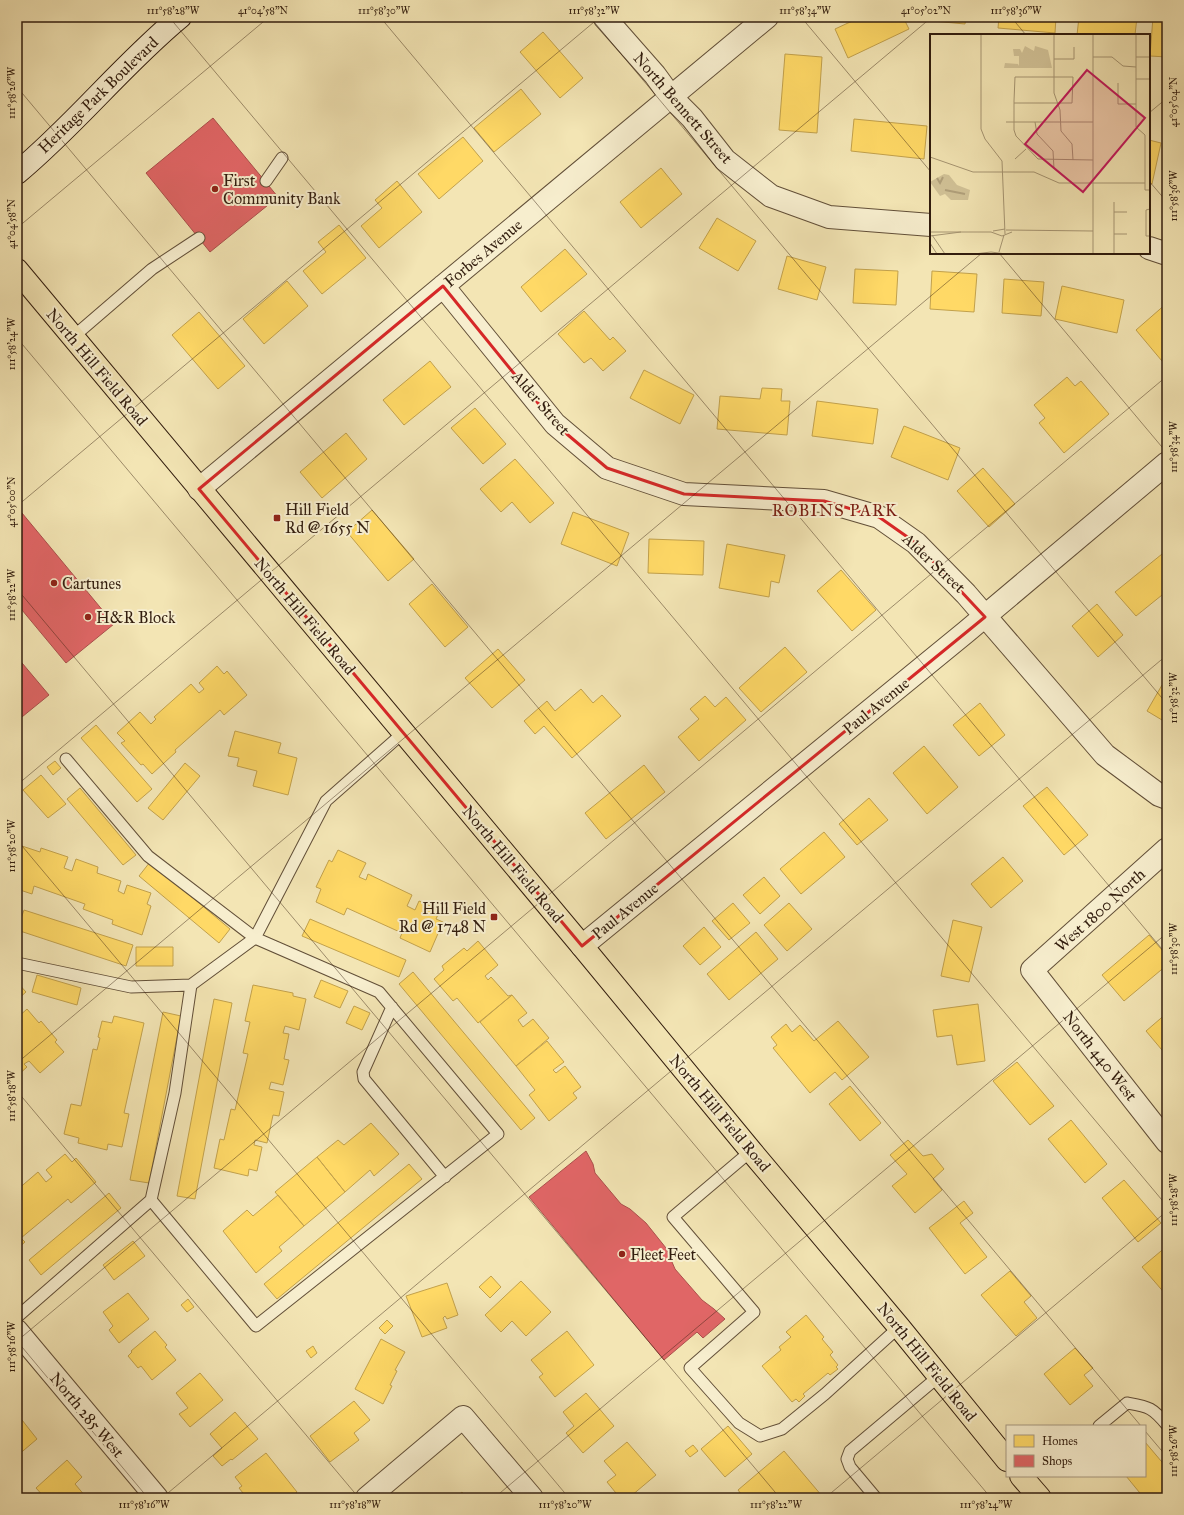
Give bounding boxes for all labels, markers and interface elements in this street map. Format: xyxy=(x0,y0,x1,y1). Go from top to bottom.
text: 111°58'28"W xyxy=(147,5,200,17)
text: 41°04'58"N xyxy=(238,5,289,17)
text: 111°58'30"W xyxy=(358,5,410,17)
text: 111°58'32"W xyxy=(568,5,620,17)
text: 111°58'34"W xyxy=(779,5,831,17)
text: 41°05'02"N xyxy=(901,5,952,17)
text: 111°58'36"W xyxy=(990,5,1042,17)
street label: Heritage Park Boulevard xyxy=(34,33,163,158)
inset map xyxy=(930,34,1150,254)
street label: North Bennett Street xyxy=(630,48,737,168)
text: 111°58'26"W xyxy=(6,66,18,119)
text: 41°05'04"N xyxy=(1168,76,1180,127)
text: 111°58'36"W xyxy=(1168,170,1180,222)
place label: First Community Bank xyxy=(223,171,341,208)
marker: First Community Bank xyxy=(210,184,220,194)
text: 41°04'58"N xyxy=(6,198,18,249)
street label: Forbes Avenue xyxy=(440,215,526,291)
street label: North Hill Field Road xyxy=(42,305,152,429)
text: 111°58'24"W xyxy=(6,317,18,370)
street label: Alder Street xyxy=(507,366,574,439)
text: 111°58'34"W xyxy=(1168,421,1180,473)
text: 41°05'00"N xyxy=(6,476,18,527)
place label: Hill Field Rd @ 1655 N xyxy=(285,500,370,537)
district label: ROBINS PARK xyxy=(772,500,898,521)
marker: Hill Field Rd @ 1655 N xyxy=(272,513,282,523)
street label: Alder Street xyxy=(898,528,970,597)
street label: North Hill Field Road xyxy=(250,554,360,678)
text: 111°58'22"W xyxy=(6,569,18,621)
place label: Cartunes xyxy=(62,574,121,593)
marker: Cartunes xyxy=(49,578,59,588)
place label: H&R Block xyxy=(96,608,176,627)
marker: H&R Block xyxy=(83,612,93,622)
text: 111°58'32"W xyxy=(1168,672,1180,724)
street label: Paul Avenue xyxy=(839,673,913,739)
street label: North Hill Field Road xyxy=(458,802,568,926)
text: 111°58'20"W xyxy=(6,819,18,872)
street label: West 1800 North xyxy=(1051,864,1149,956)
street label: Paul Avenue xyxy=(588,878,662,944)
place label: Hill Field Rd @ 1748 N xyxy=(399,899,486,936)
marker: Hill Field Rd @ 1748 N xyxy=(489,912,499,922)
text: 111°58'30"W xyxy=(1168,923,1180,975)
street label: North 440 West xyxy=(1059,1007,1141,1105)
street label: North Hill Field Road xyxy=(665,1051,775,1175)
text: 111°58'18"W xyxy=(6,1070,18,1122)
text: 111°58'28"W xyxy=(1168,1173,1180,1226)
place label: Fleet Feet xyxy=(630,1245,697,1264)
marker: Fleet Feet xyxy=(617,1249,627,1259)
street label: North Hill Field Road xyxy=(873,1299,981,1425)
text: 111°58'16"W xyxy=(6,1321,18,1373)
street label: North 285 West xyxy=(46,1369,128,1462)
text: 111°58'26"W xyxy=(1168,1424,1180,1477)
legend xyxy=(1006,1425,1146,1477)
text: Homes xyxy=(1042,1434,1078,1448)
text: Shops xyxy=(1042,1454,1072,1468)
text: 111°58'16"W xyxy=(118,1499,170,1511)
text: 111°58'18"W xyxy=(329,1499,381,1511)
text: 111°58'20"W xyxy=(539,1499,592,1511)
text: 111°58'22"W xyxy=(750,1499,802,1511)
text: 111°58'24"W xyxy=(960,1499,1013,1511)

